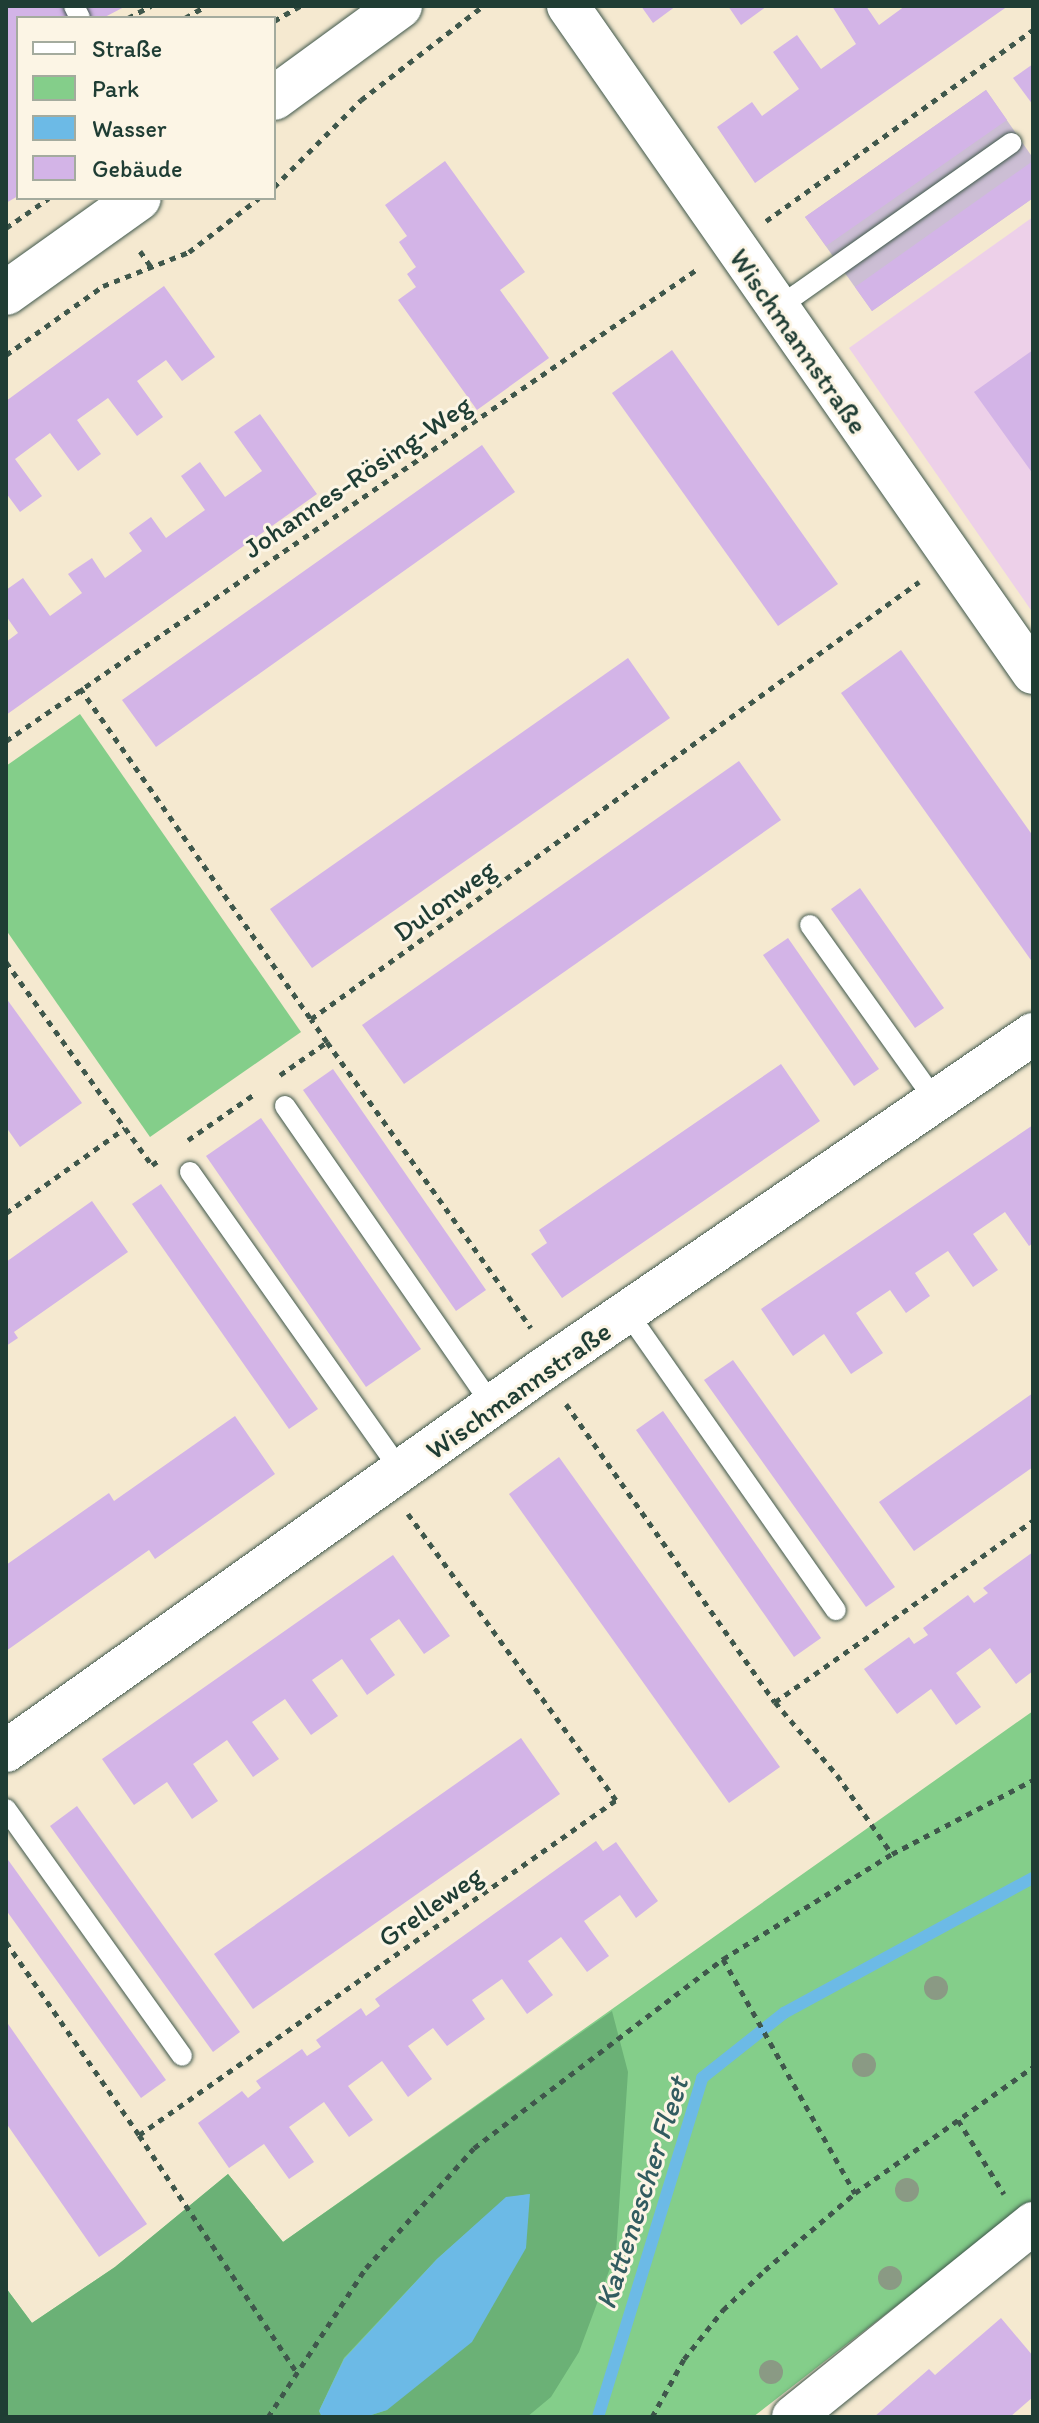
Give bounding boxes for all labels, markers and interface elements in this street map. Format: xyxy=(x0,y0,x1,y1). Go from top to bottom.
legend xyxy=(16,16,276,200)
text: Straße xyxy=(92,34,162,63)
text: Park xyxy=(92,74,139,103)
text: Wasser xyxy=(92,114,166,143)
text: Gebäude xyxy=(92,154,183,183)
street label: Wischmannstraße xyxy=(723,242,875,440)
street label: Johannes-Rösing-Weg xyxy=(237,387,477,565)
street label: Dulonweg xyxy=(386,852,502,948)
street label: Wischmannstraße xyxy=(419,1314,617,1466)
street label: Grelleweg xyxy=(371,1858,489,1954)
water label: Kattenescher Fleet xyxy=(588,2073,696,2313)

